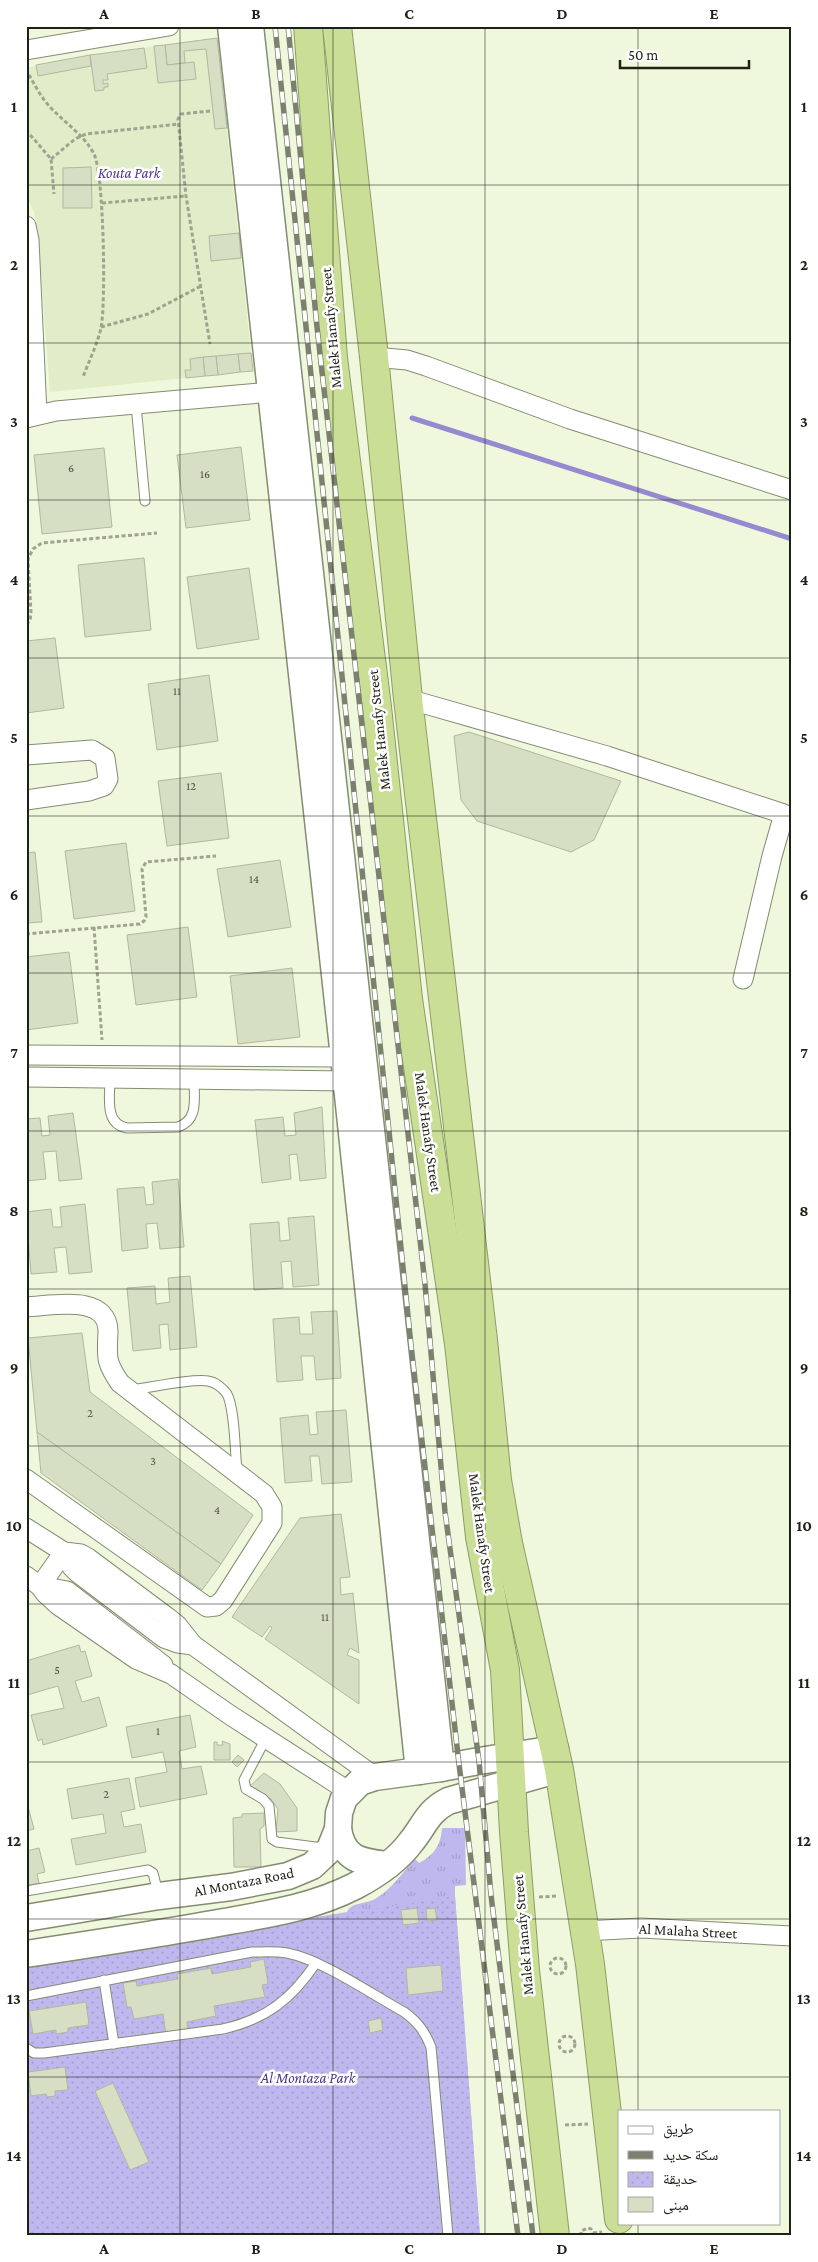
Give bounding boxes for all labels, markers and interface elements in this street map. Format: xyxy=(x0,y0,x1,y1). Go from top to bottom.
text: A xyxy=(98,5,109,22)
text: B xyxy=(251,5,261,22)
text: C xyxy=(404,5,414,22)
text: D xyxy=(556,5,568,22)
text: E xyxy=(709,5,719,22)
scale bar xyxy=(620,38,749,70)
text: 50 m xyxy=(628,47,658,63)
text: 1 xyxy=(11,98,17,115)
text: 1 xyxy=(801,98,807,115)
park label: Kouta Park xyxy=(98,165,162,181)
text: 2 xyxy=(10,256,18,273)
text: 2 xyxy=(800,256,808,273)
street label: Malek Hanafy Street xyxy=(318,266,345,389)
text: 3 xyxy=(10,413,18,430)
text: 3 xyxy=(800,413,808,430)
house number: 6 xyxy=(68,461,74,475)
house number: 16 xyxy=(200,467,210,481)
text: 4 xyxy=(10,571,19,588)
text: 4 xyxy=(800,571,809,588)
street label: Malek Hanafy Street xyxy=(365,668,394,791)
house number: 11 xyxy=(173,684,181,698)
text: 5 xyxy=(10,729,18,746)
text: 5 xyxy=(800,729,808,746)
house number: 12 xyxy=(186,779,196,793)
house number: 14 xyxy=(249,872,259,886)
text: 6 xyxy=(10,886,18,903)
text: 6 xyxy=(800,886,808,903)
text: 7 xyxy=(10,1044,18,1061)
text: 7 xyxy=(800,1044,808,1061)
street label: Malek Hanafy Street xyxy=(411,1071,444,1194)
text: 8 xyxy=(9,1202,19,1219)
text: 8 xyxy=(799,1202,809,1219)
text: 9 xyxy=(10,1359,18,1376)
text: 9 xyxy=(800,1359,808,1376)
house number: 2 xyxy=(87,1406,93,1420)
house number: 3 xyxy=(150,1454,156,1468)
street label: Malek Hanafy Street xyxy=(465,1472,498,1595)
house number: 4 xyxy=(214,1503,220,1517)
text: 10 xyxy=(6,1517,22,1534)
text: 10 xyxy=(796,1517,812,1534)
house number: 11 xyxy=(321,1610,329,1624)
house number: 5 xyxy=(54,1663,60,1677)
text: 11 xyxy=(8,1674,20,1691)
text: 11 xyxy=(798,1674,810,1691)
house number: 1 xyxy=(156,1724,160,1738)
house number: 2 xyxy=(103,1787,109,1801)
text: 12 xyxy=(7,1832,21,1849)
text: 12 xyxy=(797,1832,811,1849)
street label: Al Montaza Road xyxy=(193,1864,295,1900)
street label: Malek Hanafy Street xyxy=(510,1873,537,1996)
street label: Al Malaha Street xyxy=(638,1920,739,1942)
text: 13 xyxy=(7,1990,21,2007)
text: 13 xyxy=(797,1990,811,2007)
park label: Al Montaza Park xyxy=(260,2070,357,2086)
legend xyxy=(618,2110,780,2224)
text: طريق xyxy=(663,2121,694,2139)
text: 14 xyxy=(7,2147,22,2164)
text: سكة حديد xyxy=(663,2147,718,2163)
text: 14 xyxy=(797,2147,812,2164)
text: حديقة xyxy=(663,2171,698,2187)
text: مبنى xyxy=(663,2197,689,2215)
text: A xyxy=(98,2240,109,2257)
text: B xyxy=(251,2240,261,2257)
text: C xyxy=(404,2240,414,2257)
text: D xyxy=(556,2240,568,2257)
text: E xyxy=(709,2240,719,2257)

